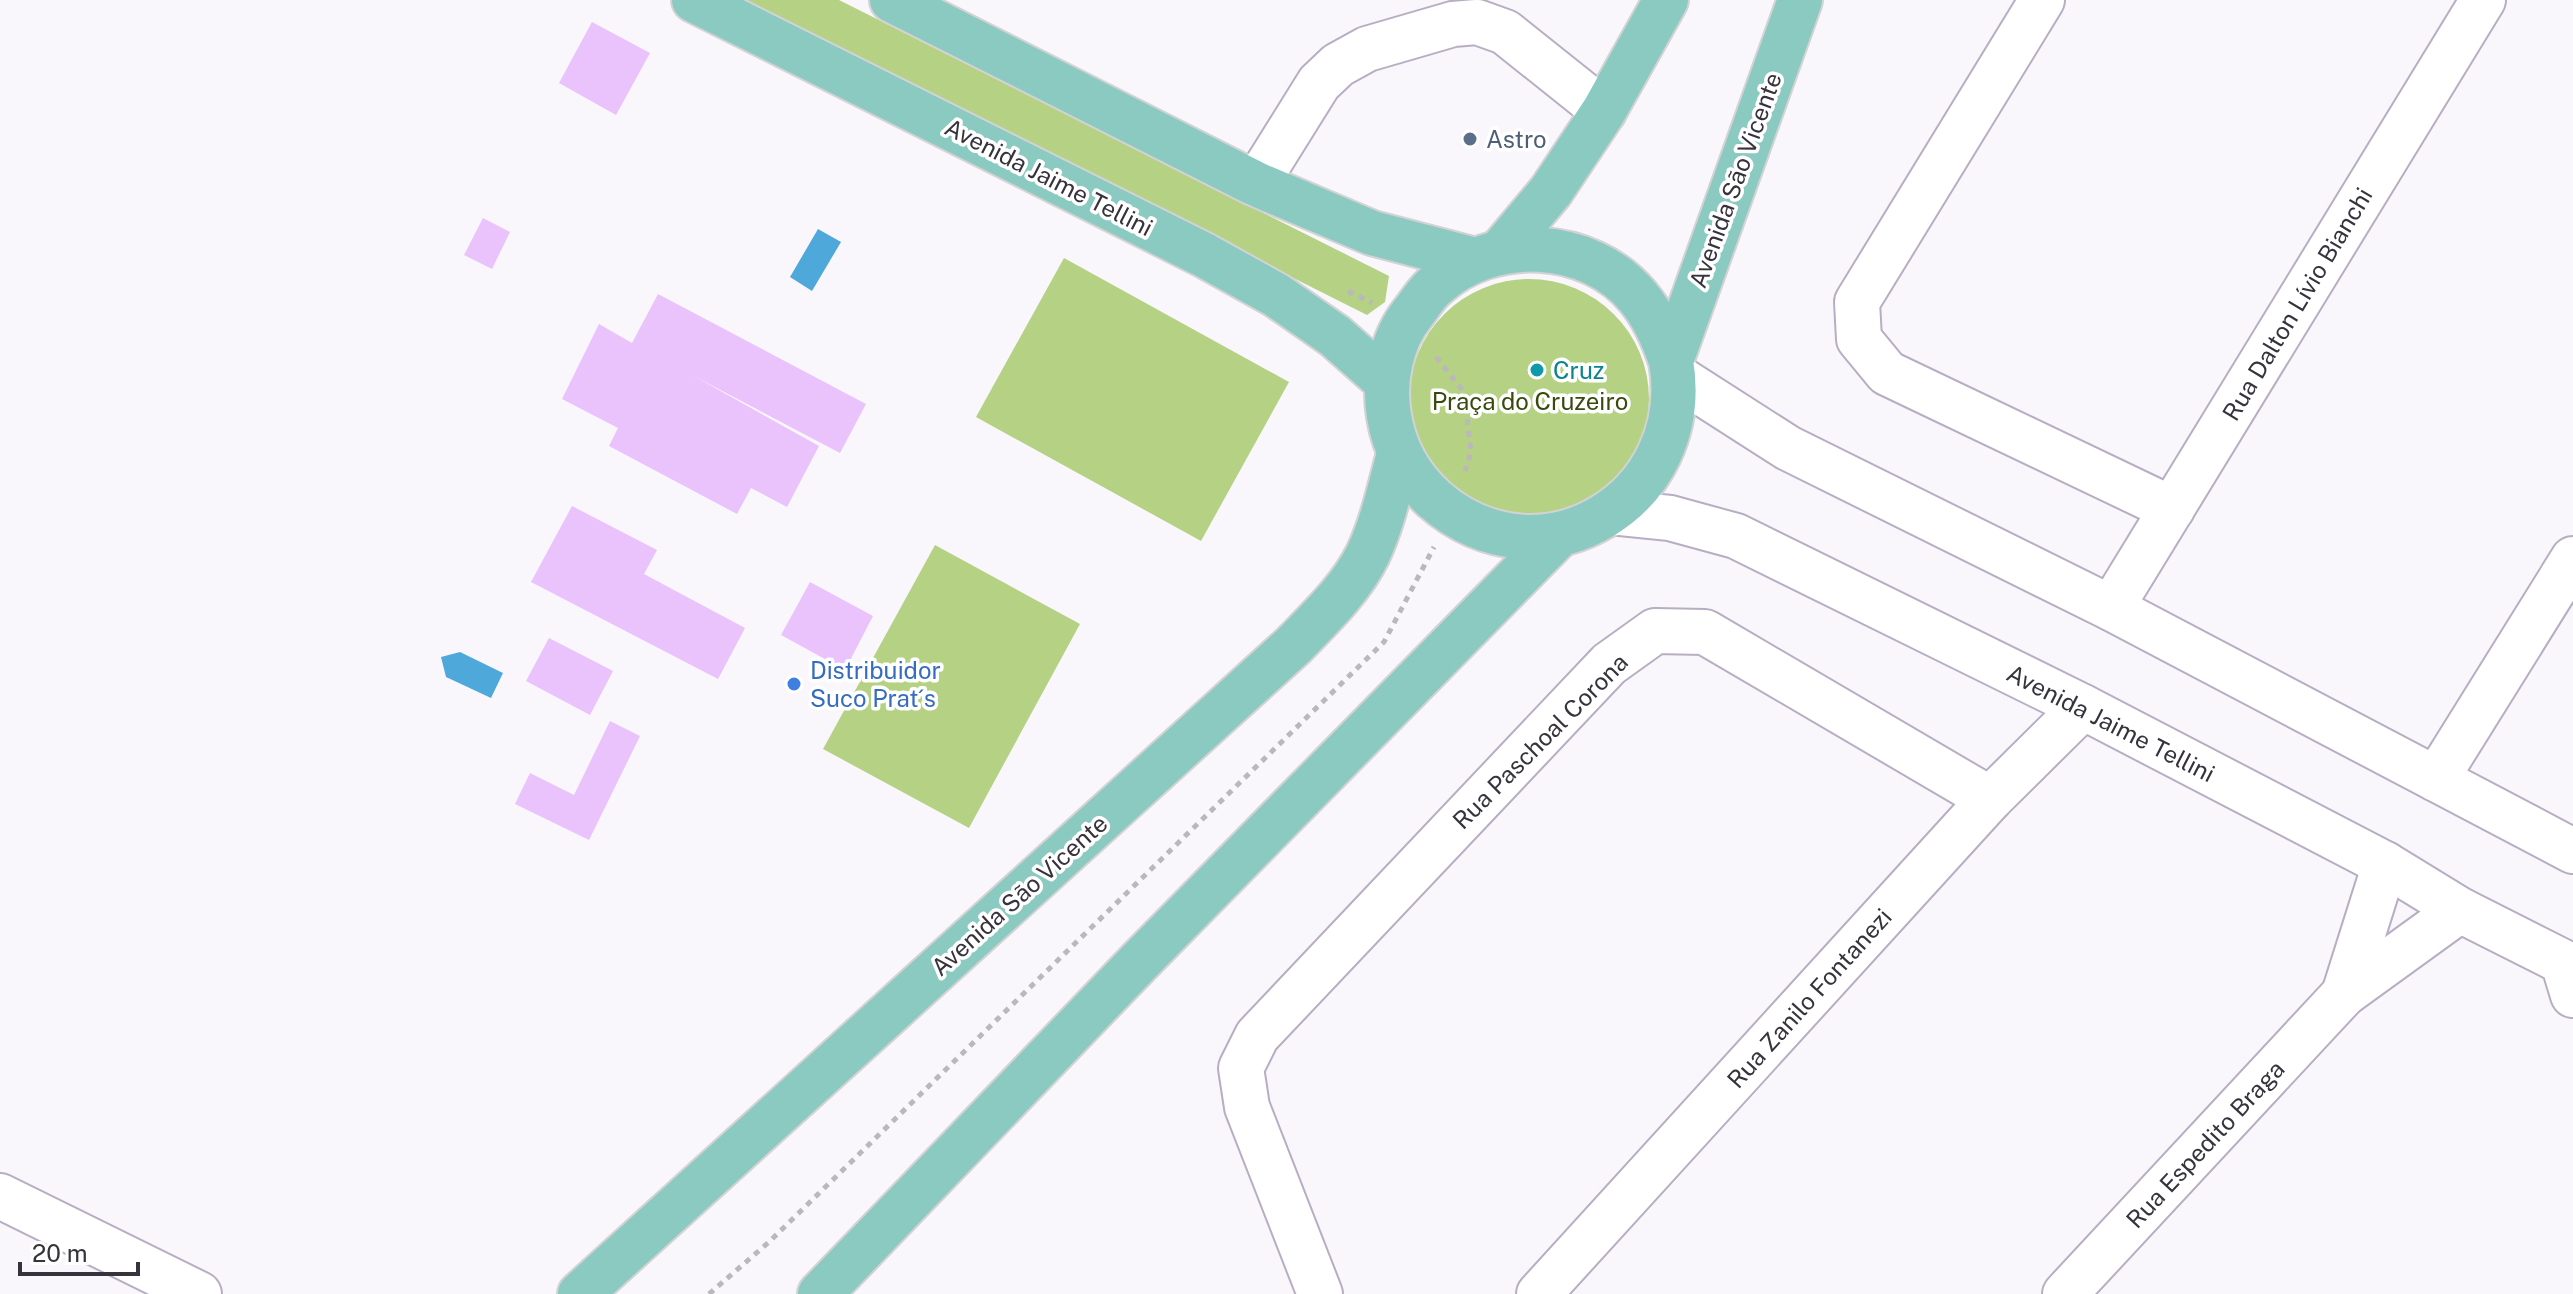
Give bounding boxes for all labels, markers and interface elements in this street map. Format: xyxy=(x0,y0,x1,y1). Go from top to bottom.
street label: Avenida São Vicente xyxy=(1683,69,1787,291)
street label: Avenida Jaime Tellini xyxy=(941,113,1157,241)
place label: Astro xyxy=(1486,125,1547,153)
marker: Astro xyxy=(1461,130,1479,148)
street label: Rua Dalton Lívio Bianchi xyxy=(2216,183,2378,425)
place label: Cruz xyxy=(1553,356,1604,384)
marker: Cruz xyxy=(1528,361,1546,379)
park label: Praça do Cruzeiro xyxy=(1432,387,1628,415)
street label: Rua Paschoal Corona xyxy=(1447,648,1633,834)
place label: Distribuidor Suco Prat´s xyxy=(810,656,941,712)
street label: Avenida Jaime Tellini xyxy=(2003,659,2219,787)
marker: Distribuidor Suco Prat´s xyxy=(785,675,803,693)
street label: Avenida São Vicente xyxy=(925,809,1113,981)
street label: Rua Zanilo Fontanezi xyxy=(1721,903,1897,1093)
street label: Rua Espedito Braga xyxy=(2120,1055,2290,1233)
scale bar xyxy=(20,1226,138,1276)
text: 20 m xyxy=(32,1239,88,1267)

